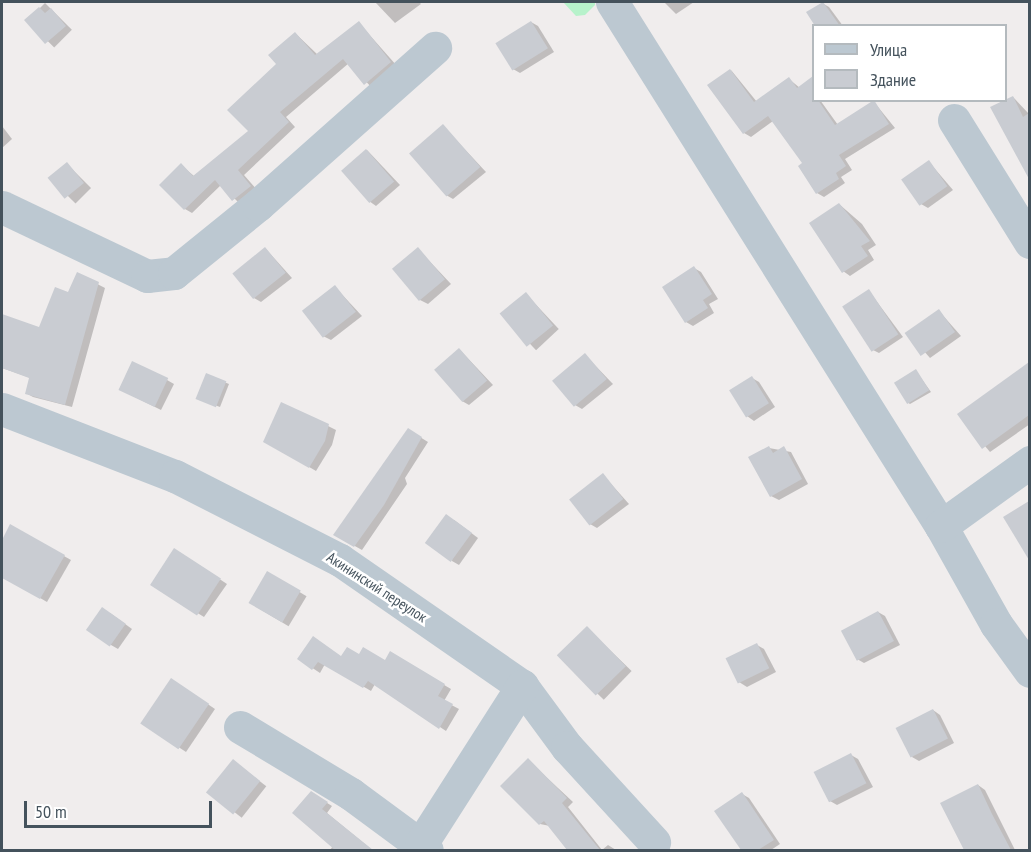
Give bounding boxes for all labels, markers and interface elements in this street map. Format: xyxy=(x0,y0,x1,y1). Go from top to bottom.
legend xyxy=(812,24,1007,102)
text: Улица xyxy=(870,38,907,61)
text: Здание xyxy=(870,68,916,91)
street label: Акининский переулок xyxy=(324,548,430,626)
scale bar xyxy=(27,789,214,827)
text: 50 m xyxy=(35,800,67,823)

